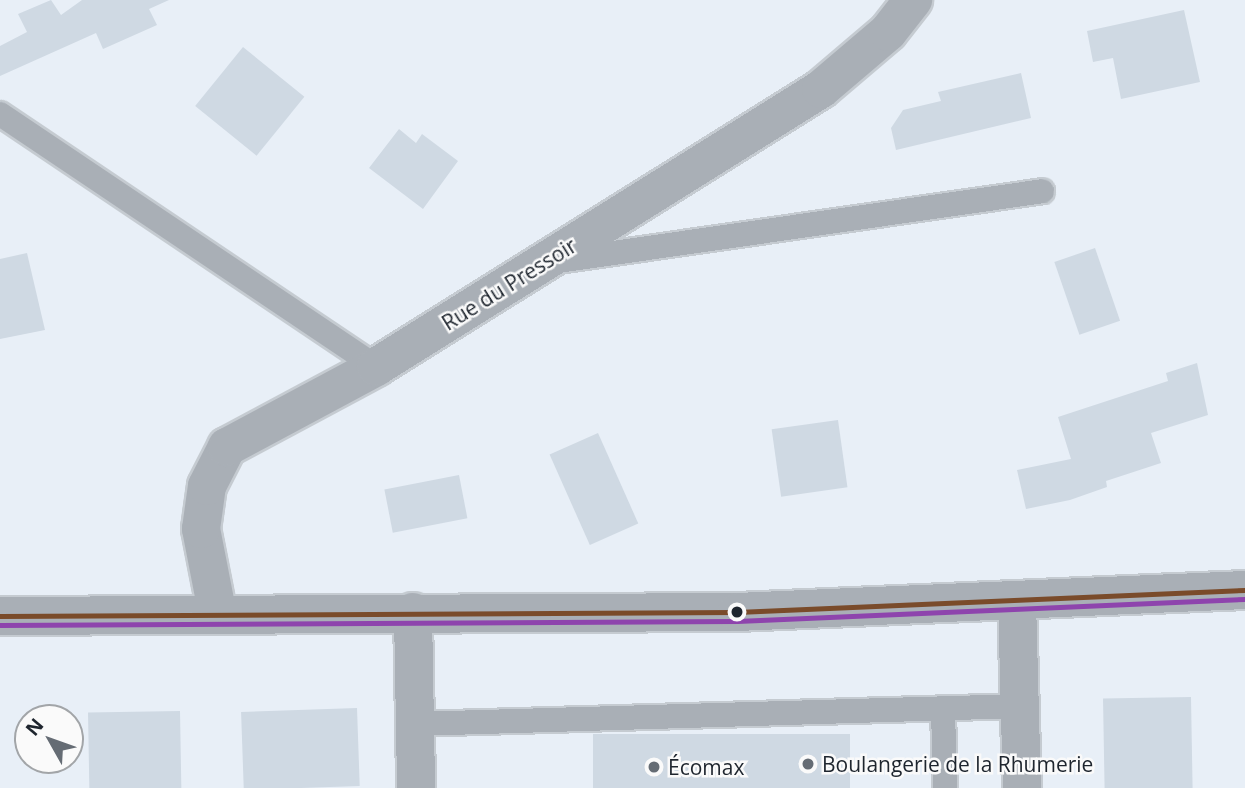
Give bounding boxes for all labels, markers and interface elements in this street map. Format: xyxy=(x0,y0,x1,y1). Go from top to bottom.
street label: Rue du Pressoir xyxy=(437,233,581,335)
unlabelled marker xyxy=(730,605,744,619)
north arrow xyxy=(14,704,84,774)
text: N xyxy=(20,713,49,741)
place label: Boulangerie de la Rhumerie xyxy=(822,751,1093,777)
place label: Écomax xyxy=(668,754,744,780)
marker: Boulangerie de la Rhumerie xyxy=(800,756,816,772)
marker: Écomax xyxy=(646,759,662,775)

